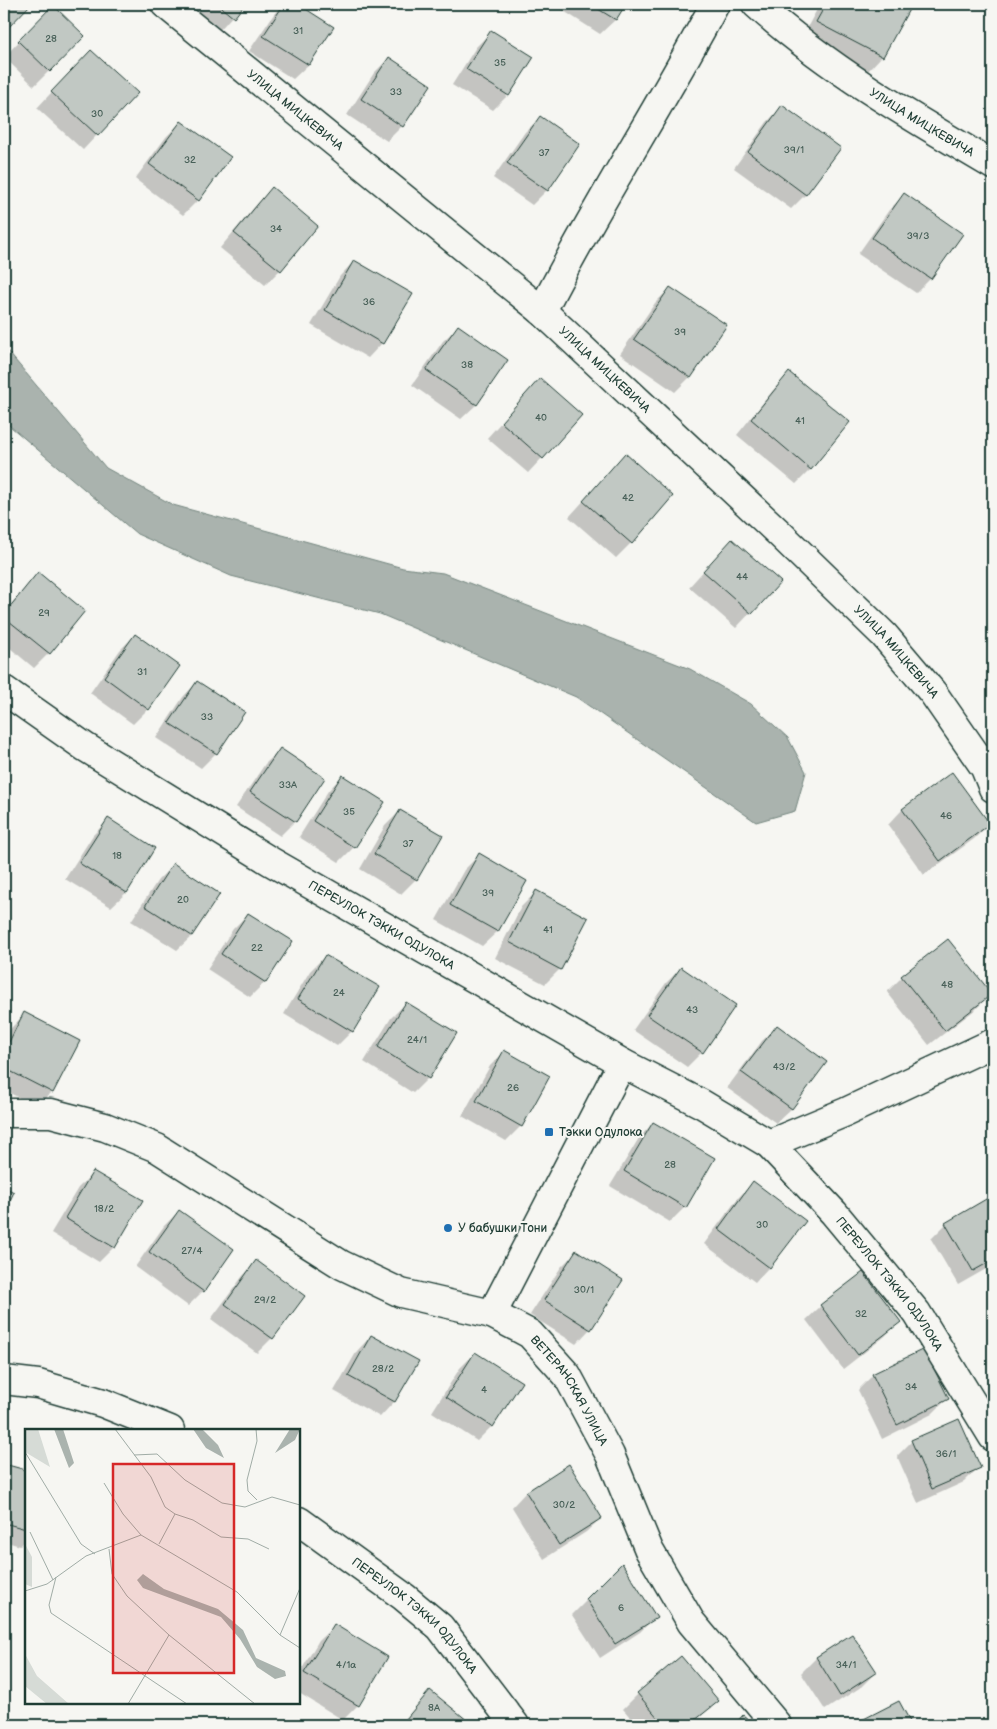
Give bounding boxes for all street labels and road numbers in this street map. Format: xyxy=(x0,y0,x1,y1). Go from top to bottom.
street label: УЛИЦА МИЦКЕВИЧА xyxy=(244,67,347,154)
street label: УЛИЦА МИЦКЕВИЧА xyxy=(867,85,977,160)
street label: УЛИЦА МИЦКЕВИЧА xyxy=(556,323,654,417)
street label: УЛИЦА МИЦКЕВИЧА xyxy=(851,602,942,702)
street label: ПЕРЕУЛОК ТЭККИ ОДУЛОКА xyxy=(306,877,458,973)
street label: ПЕРЕУЛОК ТЭККИ ОДУЛОКА xyxy=(833,1214,946,1354)
street label: ВЕТЕРАНСКАЯ УЛИЦА xyxy=(527,1332,611,1449)
street label: ПЕРЕУЛОК ТЭККИ ОДУЛОКА xyxy=(349,1554,481,1677)

